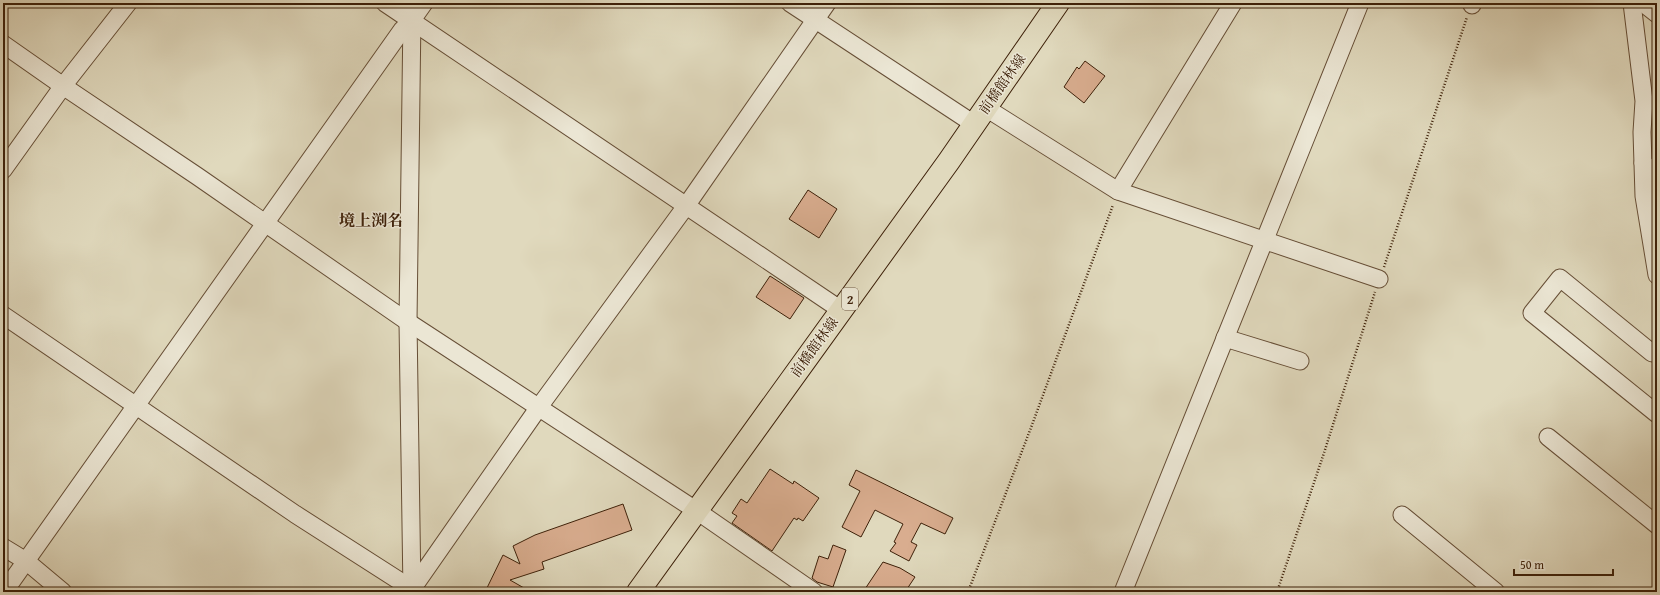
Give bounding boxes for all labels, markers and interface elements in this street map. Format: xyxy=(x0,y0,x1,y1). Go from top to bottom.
street label: 前橋館林線 xyxy=(974,50,1030,118)
district label: 境上渕名 xyxy=(339,208,403,232)
road number: 2 xyxy=(842,288,858,310)
street label: 前橋館林線 xyxy=(785,313,843,381)
scale bar xyxy=(1514,551,1613,577)
text: 50 m xyxy=(1520,556,1544,573)

